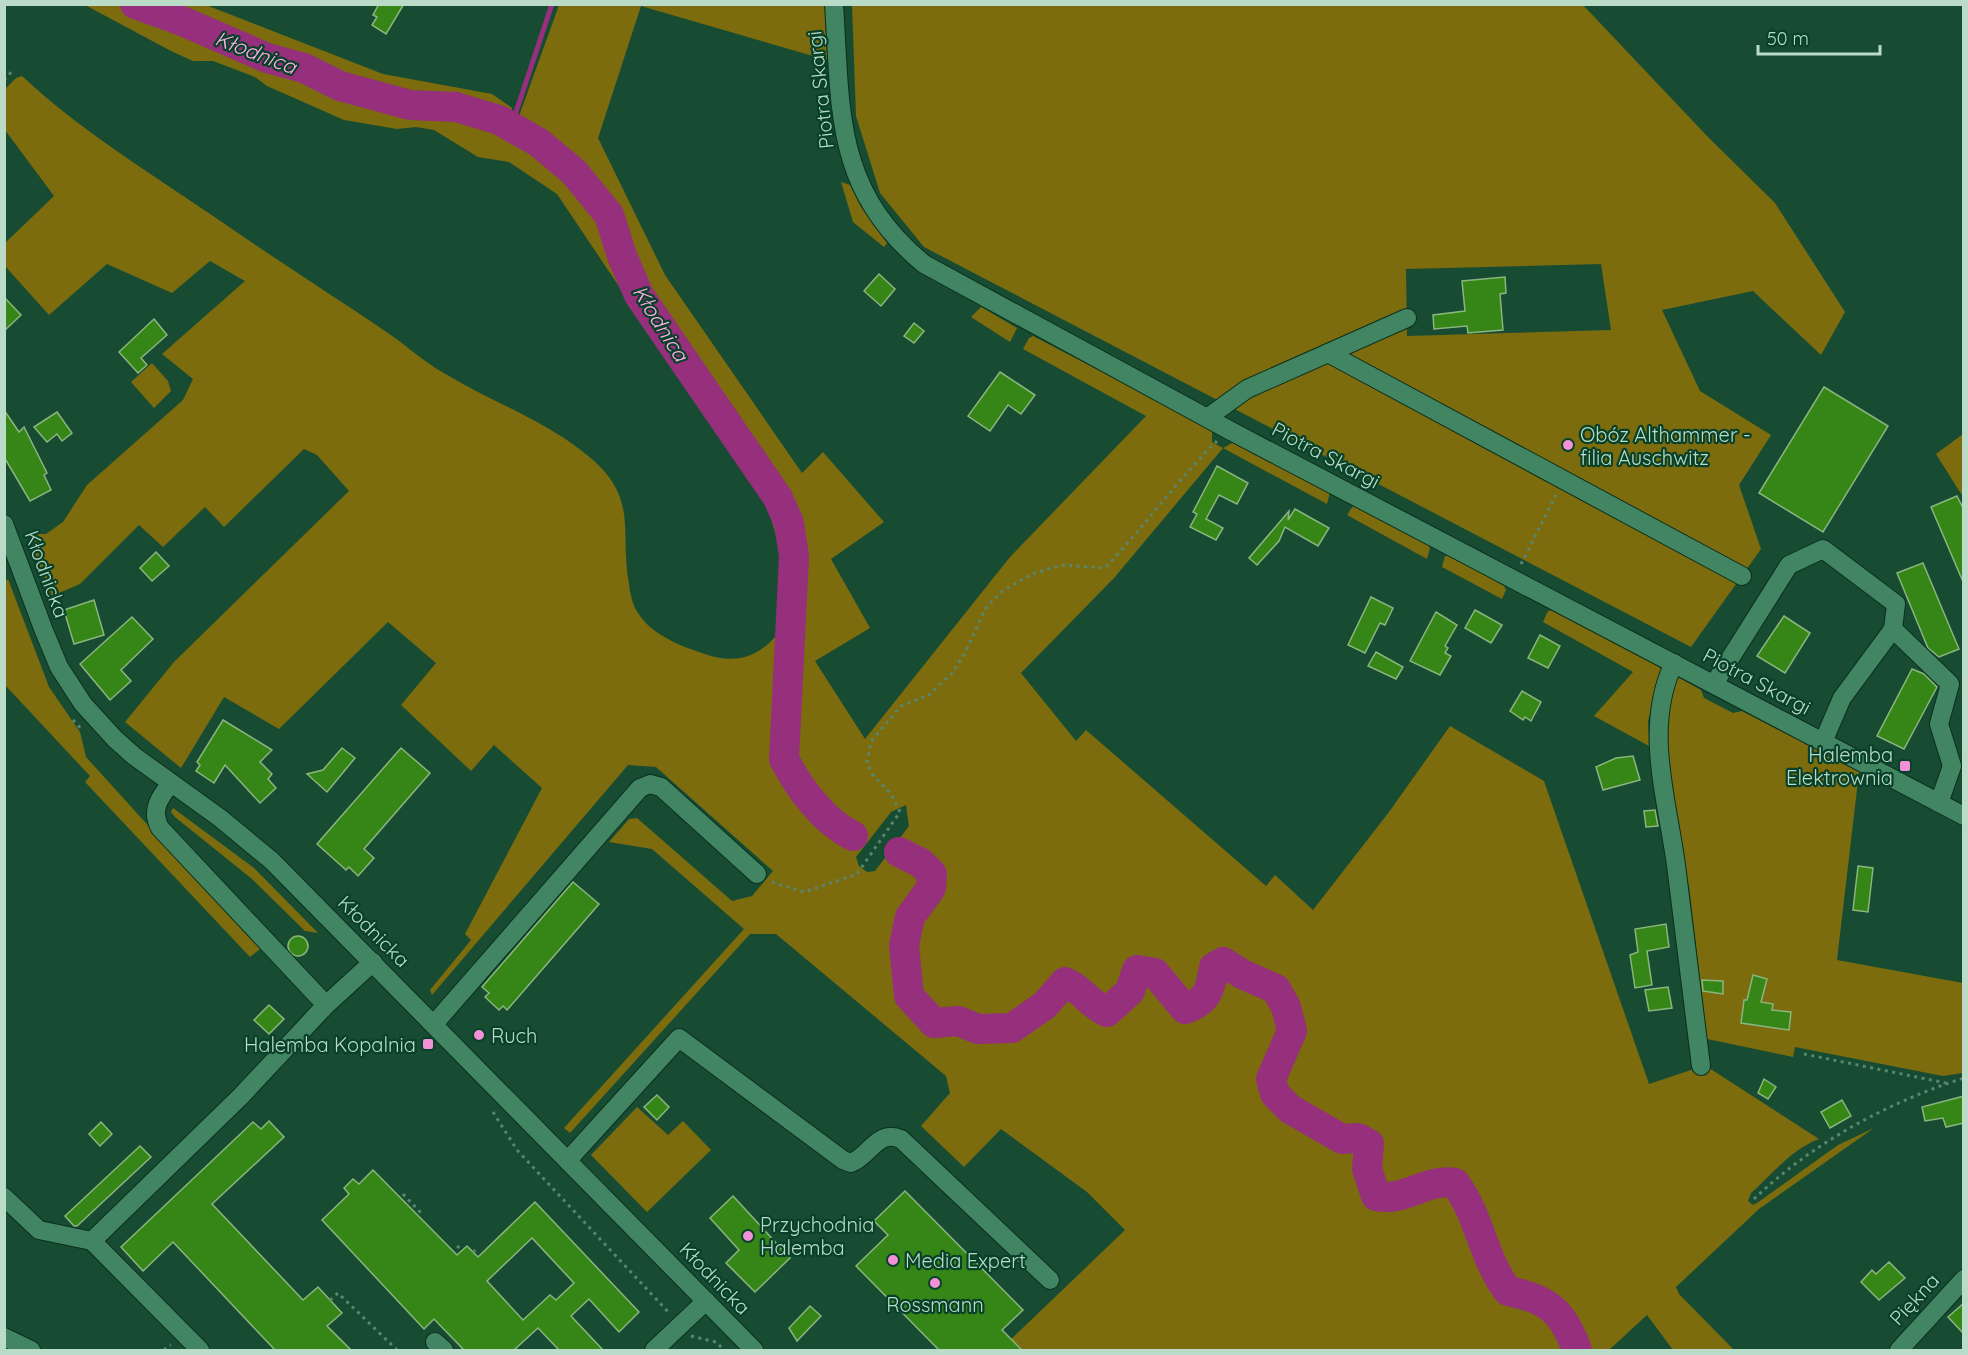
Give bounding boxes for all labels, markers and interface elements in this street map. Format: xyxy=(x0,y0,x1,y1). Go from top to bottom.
scale bar xyxy=(1758,18,1880,56)
water label: Kłodnica xyxy=(212,25,301,80)
text: 50 m xyxy=(1767,27,1809,50)
street label: Piotra Skargi xyxy=(801,30,839,150)
water label: Kłodnica xyxy=(628,280,695,367)
street label: Piotra Skargi xyxy=(1268,416,1384,494)
place label: Obóz Althammer - filia Auschwitz xyxy=(1580,422,1751,470)
marker: Obóz Althammer - filia Auschwitz xyxy=(1561,438,1575,452)
street label: Kłodnicka xyxy=(20,527,74,621)
street label: Piotra Skargi xyxy=(1699,642,1815,720)
place label: Halemba Elektrownia xyxy=(1786,742,1893,790)
marker: Halemba Elektrownia xyxy=(1898,759,1912,773)
street label: Kłodnicka xyxy=(333,890,415,972)
place label: Ruch xyxy=(491,1023,537,1048)
marker: Ruch xyxy=(472,1028,486,1042)
place label: Halemba Kopalnia xyxy=(244,1032,416,1057)
marker: Halemba Kopalnia xyxy=(421,1037,435,1051)
place label: Przychodnia Halemba xyxy=(760,1212,874,1260)
marker: Przychodnia Halemba xyxy=(741,1229,755,1243)
street label: Kłodnicka xyxy=(674,1236,756,1320)
place label: Media Expert xyxy=(905,1248,1026,1273)
marker: Media Expert xyxy=(886,1253,900,1267)
street label: Piękna xyxy=(1884,1268,1944,1330)
marker: Rossmann xyxy=(928,1276,942,1290)
place label: Rossmann xyxy=(886,1292,984,1317)

